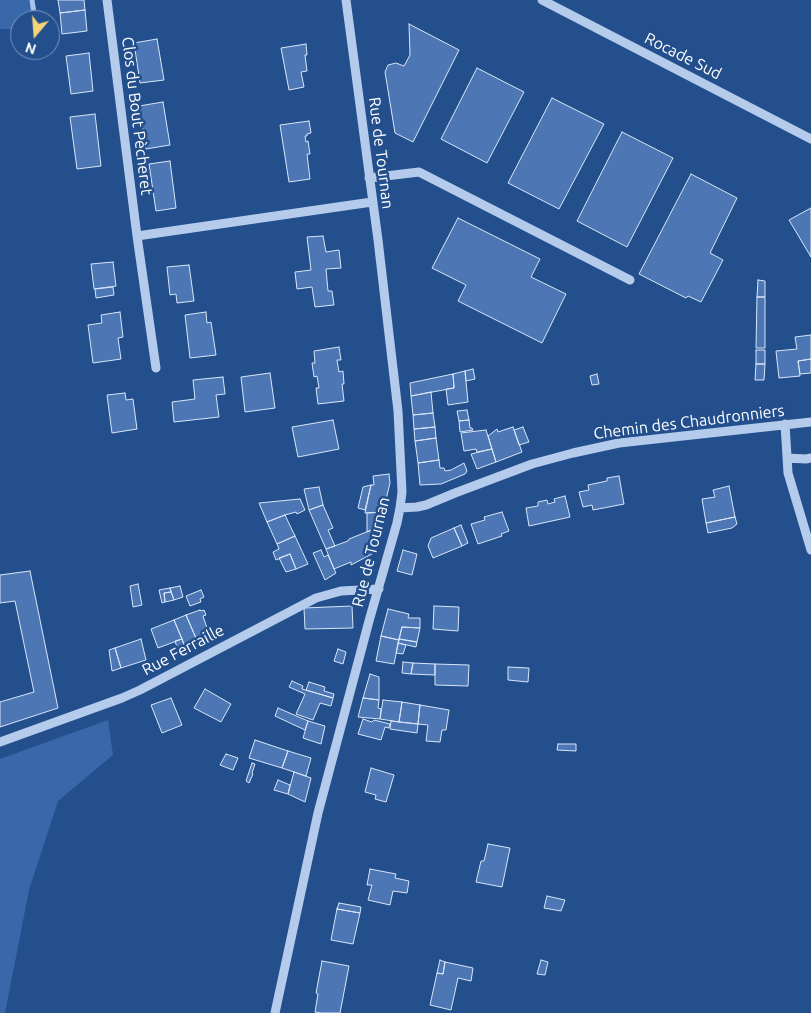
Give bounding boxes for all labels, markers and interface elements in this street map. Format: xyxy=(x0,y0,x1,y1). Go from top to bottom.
north arrow xyxy=(10,10,60,60)
street label: Rocade Sud xyxy=(641,28,725,84)
street label: Clos du Bout Pècheret xyxy=(118,36,156,196)
text: N xyxy=(23,39,38,58)
street label: Rue de Tournan xyxy=(365,96,397,210)
street label: Chemin des Chaudronniers xyxy=(592,401,786,443)
street label: Rue de Tournan xyxy=(348,495,394,609)
street label: Rue Ferraille xyxy=(139,620,227,680)

